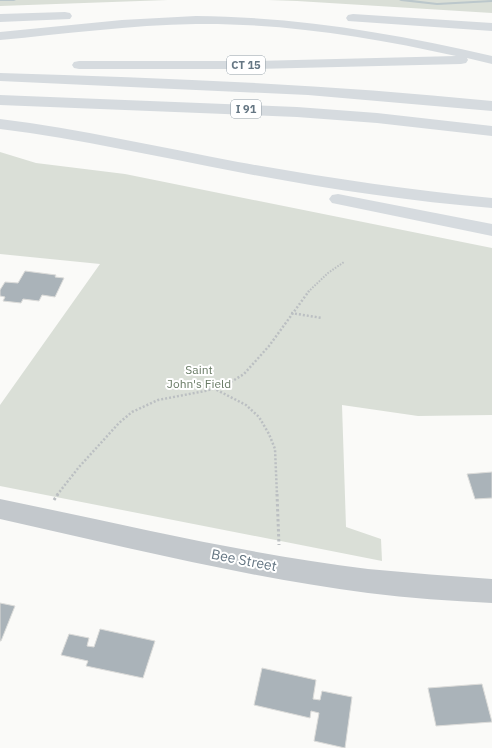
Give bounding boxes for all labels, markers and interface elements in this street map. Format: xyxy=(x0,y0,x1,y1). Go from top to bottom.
road number: CT 15 xyxy=(227,56,265,74)
road number: I 91 xyxy=(231,100,261,118)
park label: Saint John's Field xyxy=(167,362,231,391)
street label: Bee Street xyxy=(210,545,278,575)

